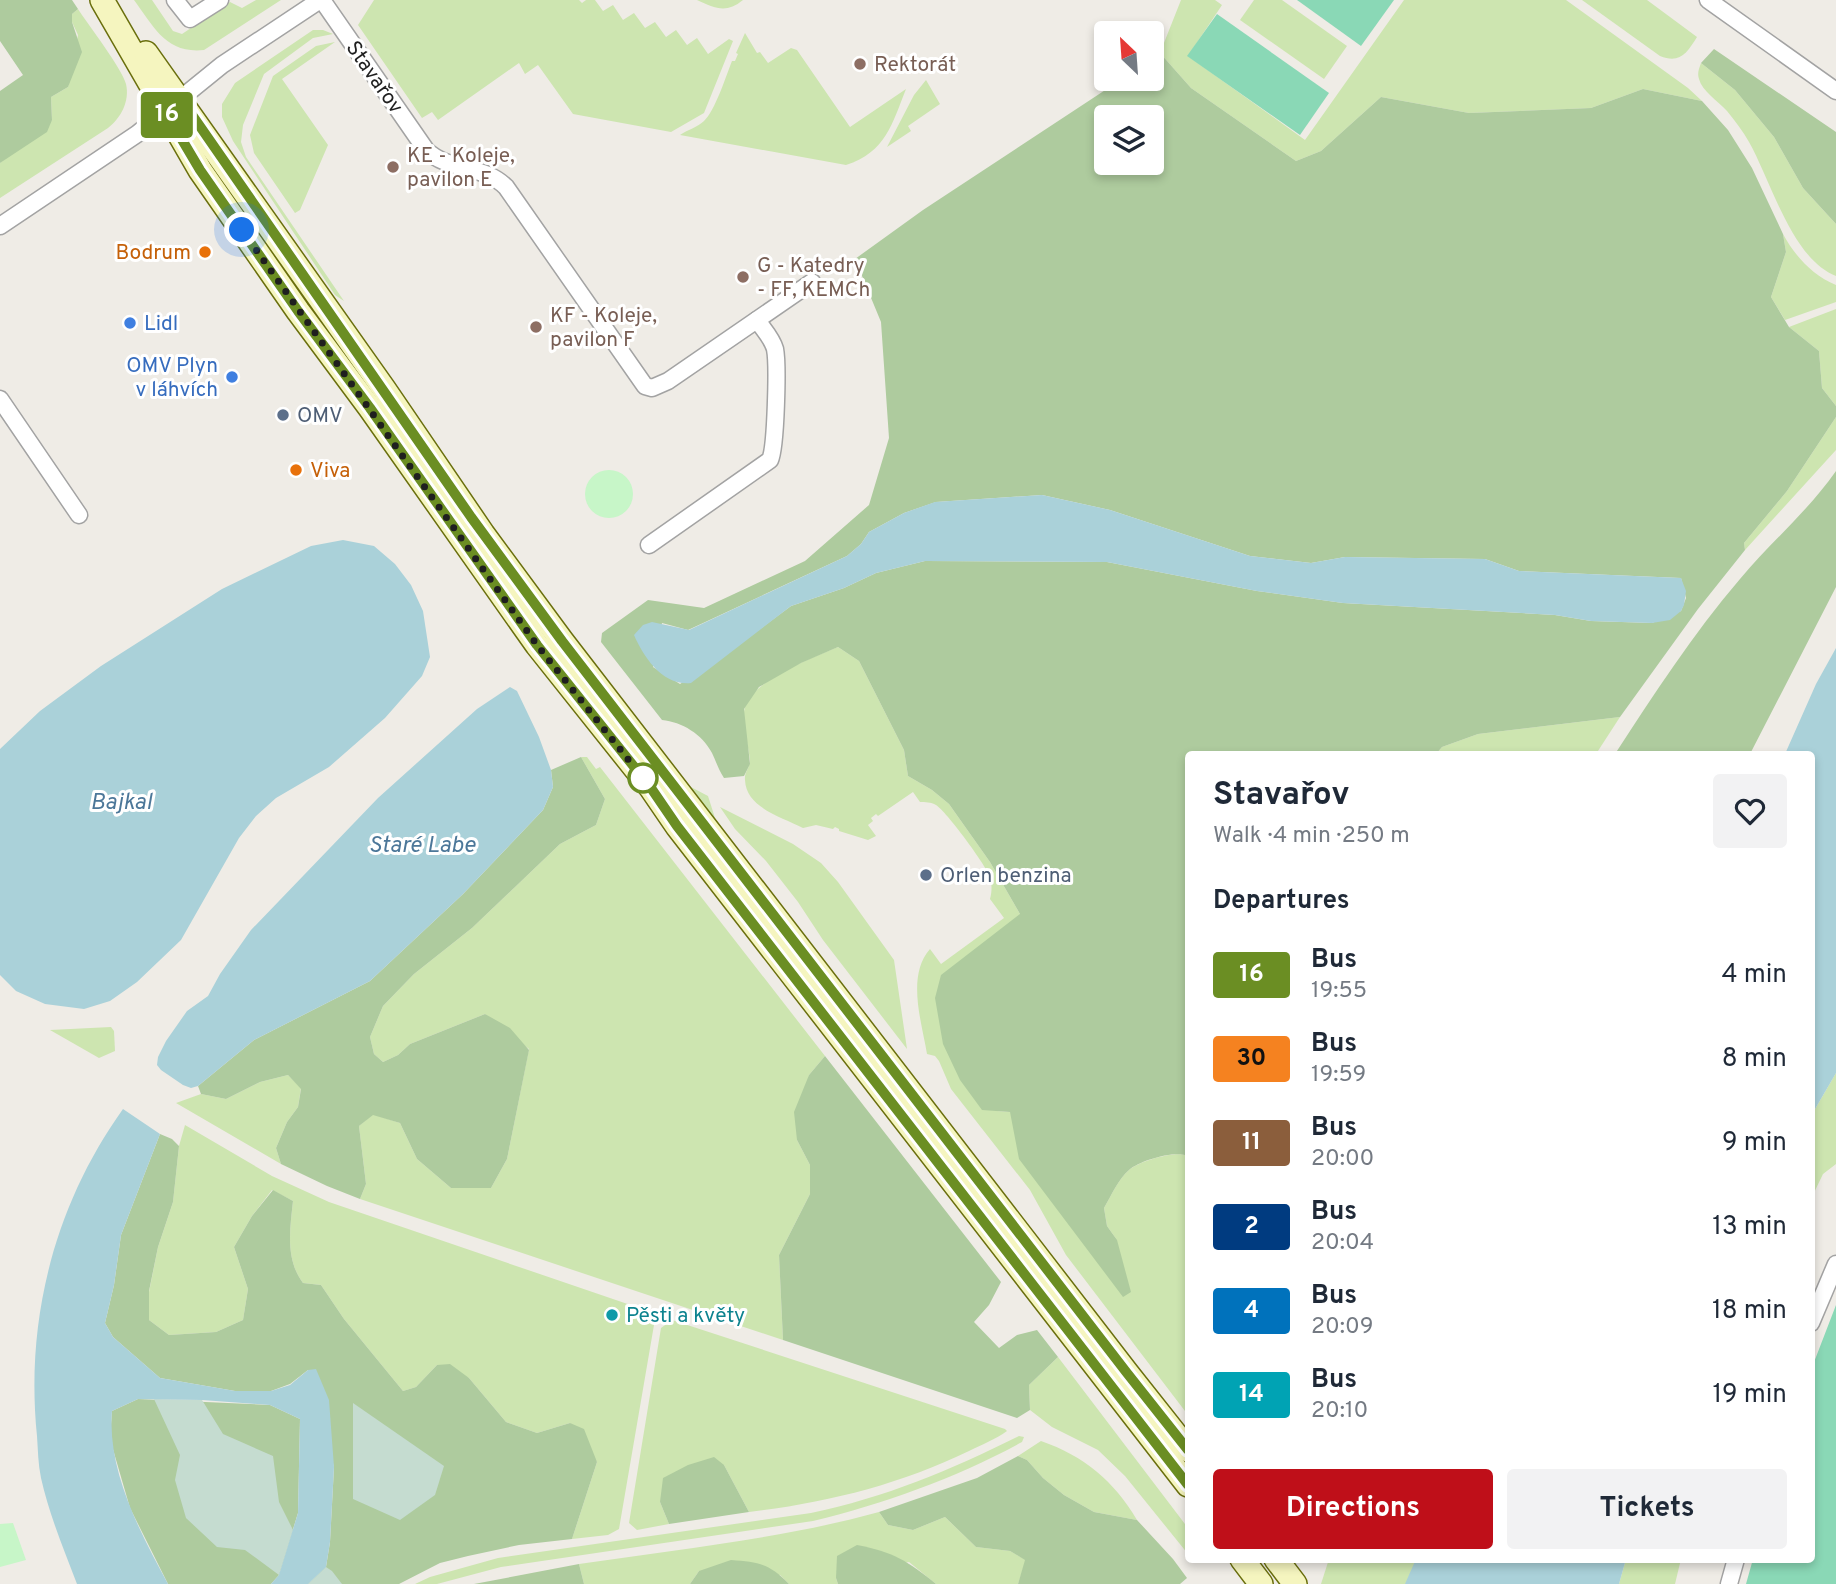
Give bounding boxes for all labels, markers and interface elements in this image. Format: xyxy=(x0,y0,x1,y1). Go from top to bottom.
north arrow xyxy=(1094,21,1164,91)
map controls xyxy=(1094,21,1164,175)
street label: Stavařov xyxy=(339,36,409,120)
place label: Rektorát xyxy=(874,52,956,79)
marker: Rektorát xyxy=(852,56,868,72)
line badge: 16 xyxy=(136,92,198,138)
text: 16 xyxy=(155,100,179,130)
button: layers xyxy=(1094,105,1164,175)
place label: KE - Koleje, pavilon E xyxy=(407,143,515,194)
marker: KE - Koleje, pavilon E xyxy=(385,159,401,175)
your location xyxy=(224,212,259,247)
place label: Bodrum xyxy=(115,240,191,267)
marker: Bodrum xyxy=(197,244,213,260)
place label: G - Katedry - FF, KEMCh xyxy=(757,253,870,304)
marker: G - Katedry - FF, KEMCh xyxy=(735,269,751,285)
place label: KF - Koleje, pavilon F xyxy=(550,303,657,354)
place label: Lidl xyxy=(144,311,178,338)
marker: Lidl xyxy=(122,315,138,331)
marker: KF - Koleje, pavilon F xyxy=(528,319,544,335)
place label: OMV Plyn v láhvích xyxy=(126,353,218,404)
marker: OMV Plyn v láhvích xyxy=(224,369,240,385)
place label: OMV xyxy=(297,403,343,430)
marker: OMV xyxy=(275,407,291,423)
place label: Viva xyxy=(310,458,350,485)
marker: Viva xyxy=(288,462,304,478)
unlabelled marker xyxy=(628,763,658,793)
button: heart xyxy=(1713,774,1787,848)
text: Stavařov xyxy=(1213,775,1350,817)
water label: Bajkal xyxy=(90,789,153,818)
text: Walk · 4 min · 250 m xyxy=(1213,822,1410,851)
water label: Staré Labe xyxy=(369,832,477,861)
place label: Orlen benzina xyxy=(940,863,1072,890)
marker: Orlen benzina xyxy=(918,867,934,883)
text: Departures xyxy=(1213,885,1350,918)
text: Bus xyxy=(1311,944,1357,977)
text: 4 min xyxy=(1721,959,1787,992)
text: 16 xyxy=(1239,960,1264,990)
text: 19:55 xyxy=(1311,977,1367,1006)
text: Bus xyxy=(1311,1028,1357,1061)
text: 8 min xyxy=(1722,1043,1787,1076)
text: 30 xyxy=(1237,1044,1266,1074)
text: 19:59 xyxy=(1311,1061,1366,1090)
text: Bus xyxy=(1311,1112,1357,1145)
text: 9 min xyxy=(1722,1127,1787,1160)
text: 11 xyxy=(1242,1128,1261,1158)
text: 20:00 xyxy=(1311,1145,1374,1174)
text: Bus xyxy=(1311,1196,1357,1229)
text: 13 min xyxy=(1712,1211,1787,1244)
text: 2 xyxy=(1244,1212,1259,1242)
text: 20:04 xyxy=(1311,1229,1374,1258)
text: Bus xyxy=(1311,1280,1357,1313)
text: 18 min xyxy=(1712,1295,1787,1328)
text: 4 xyxy=(1244,1296,1259,1326)
place label: Pěsti a květy xyxy=(626,1303,745,1330)
marker: Pěsti a květy xyxy=(604,1307,620,1323)
text: 20:09 xyxy=(1311,1313,1374,1342)
text: Bus xyxy=(1311,1364,1357,1397)
text: 19 min xyxy=(1712,1379,1787,1412)
text: 14 xyxy=(1239,1380,1264,1410)
text: 20:10 xyxy=(1311,1397,1368,1426)
button: Directions xyxy=(1213,1469,1493,1549)
button: Tickets xyxy=(1507,1469,1787,1549)

